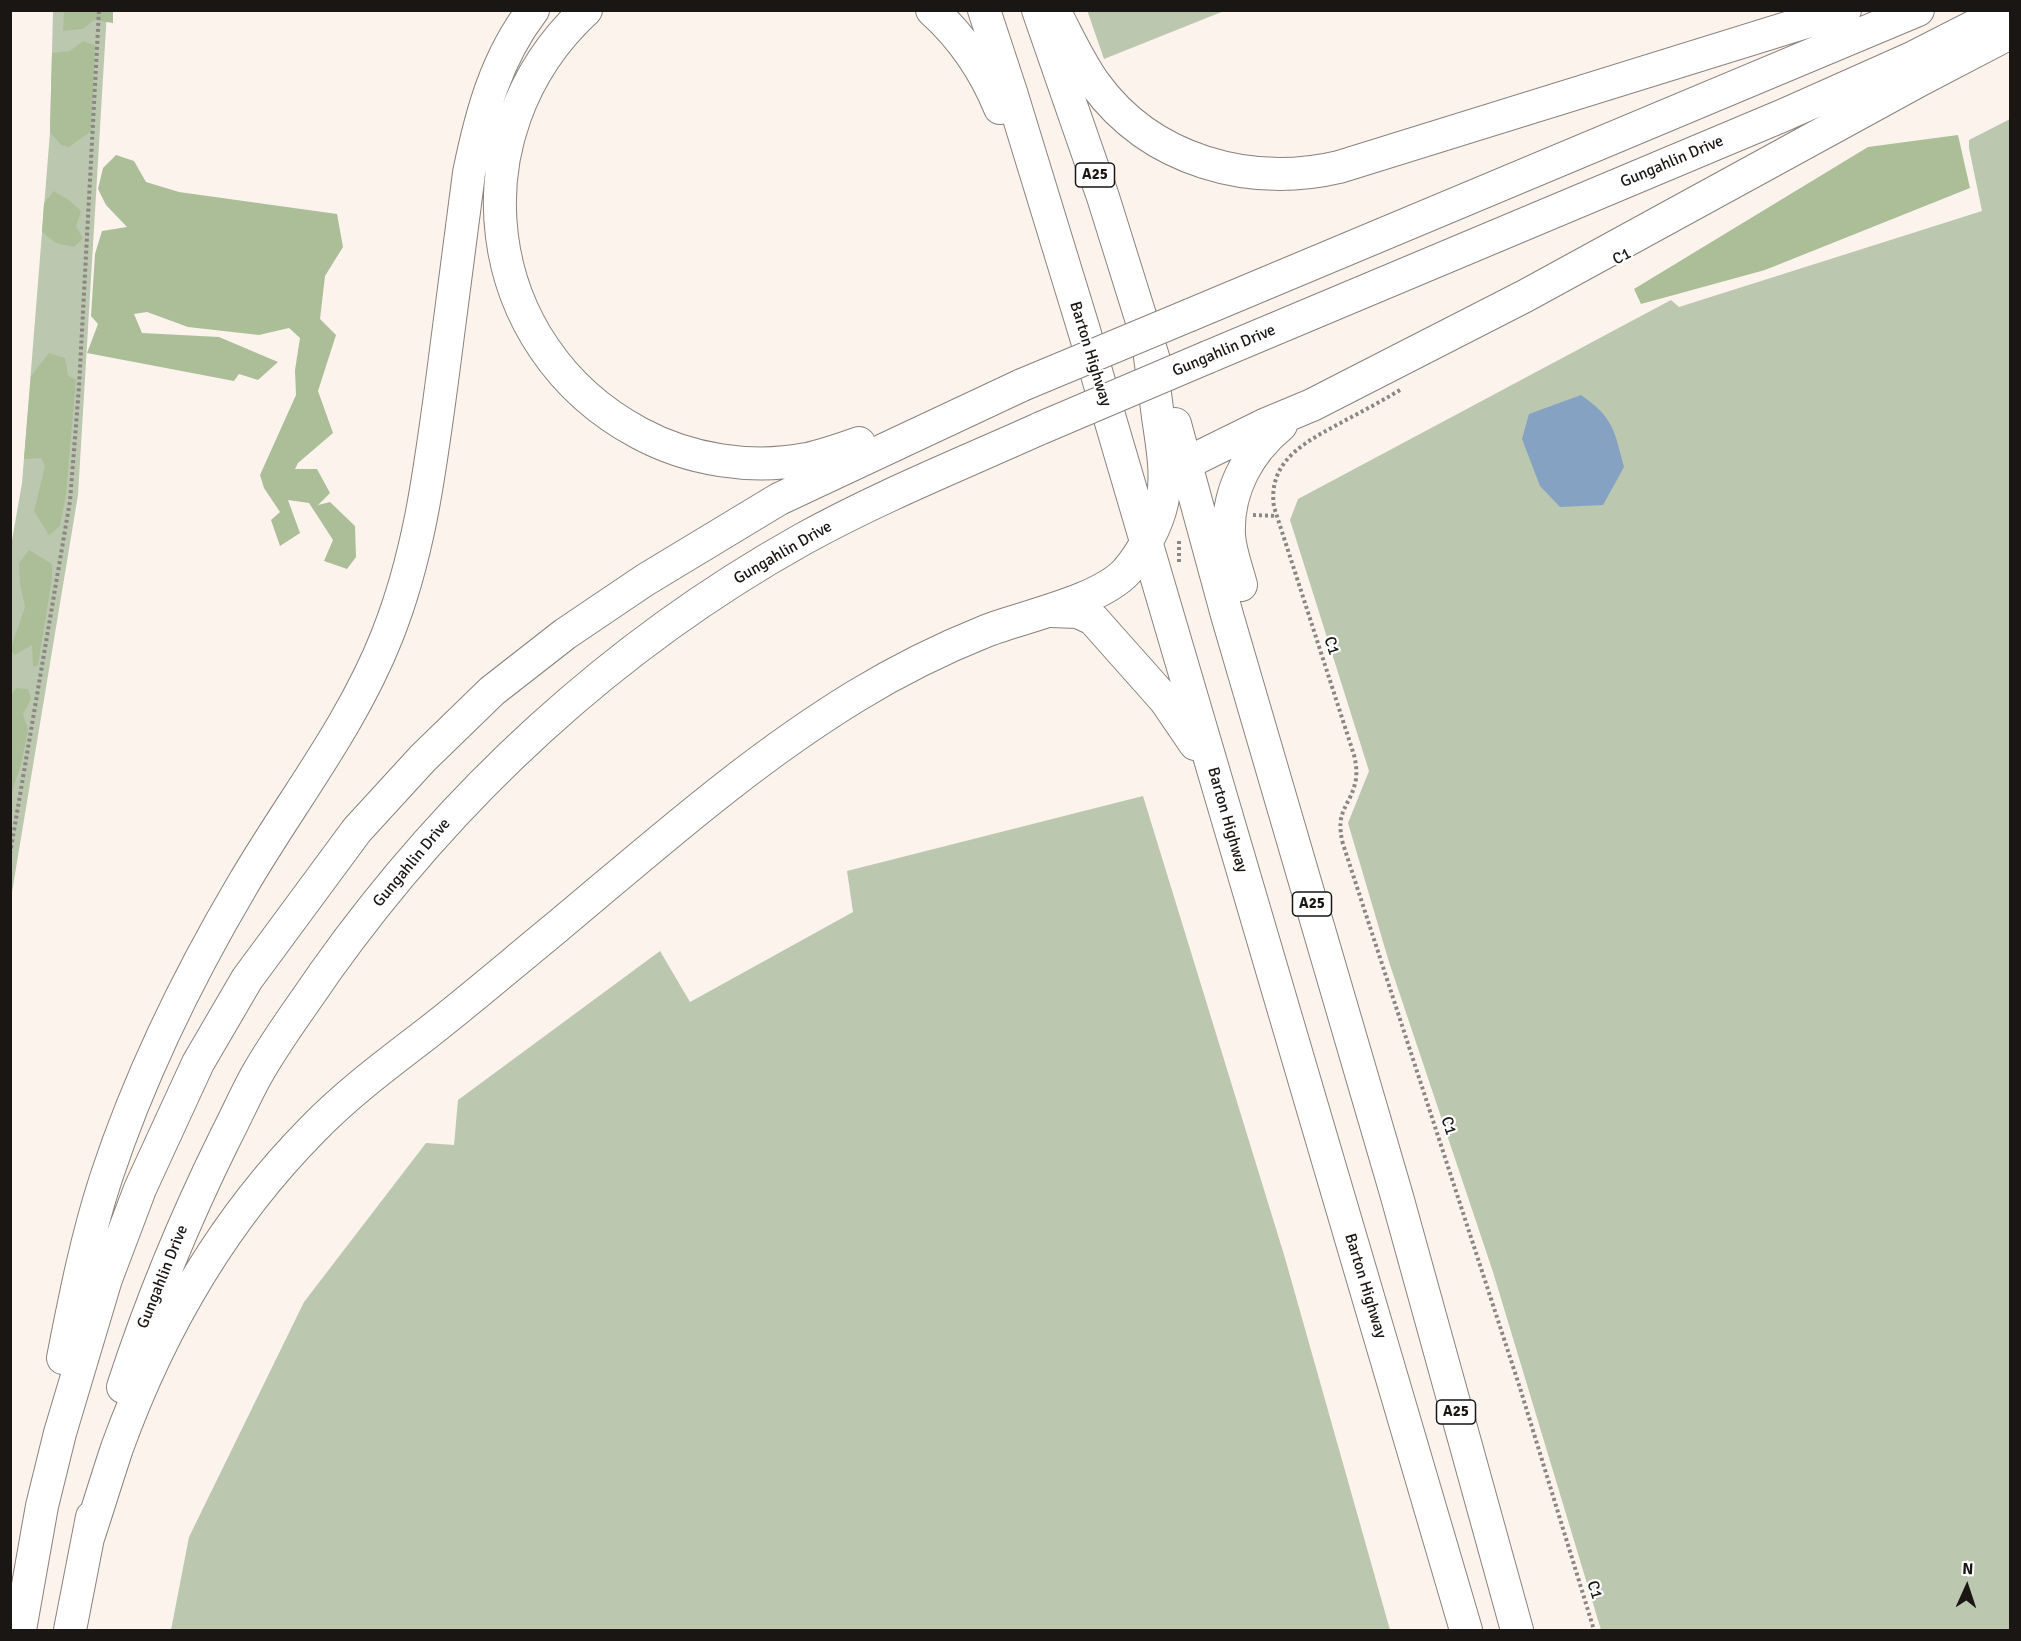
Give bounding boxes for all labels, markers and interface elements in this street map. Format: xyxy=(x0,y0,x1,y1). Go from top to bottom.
street label: Gungahlin Drive xyxy=(1618,132,1726,192)
road number: A25 xyxy=(1076,163,1114,187)
street label: C1 xyxy=(1609,244,1635,270)
street label: Barton Highway xyxy=(1065,299,1115,409)
street label: Gungahlin Drive xyxy=(1170,321,1278,381)
street label: Gungahlin Drive xyxy=(731,517,835,589)
street label: C1 xyxy=(1319,634,1343,658)
street label: Barton Highway xyxy=(1203,765,1251,875)
street label: Gungahlin Drive xyxy=(369,815,455,911)
road number: A25 xyxy=(1292,892,1332,916)
street label: C1 xyxy=(1436,1114,1460,1138)
street label: Gungahlin Drive xyxy=(133,1222,193,1332)
street label: Barton Highway xyxy=(1340,1231,1390,1341)
road number: A25 xyxy=(1436,1400,1476,1424)
north arrow xyxy=(1937,1557,1997,1617)
text: N xyxy=(1962,1559,1974,1579)
street label: C1 xyxy=(1582,1578,1606,1602)

